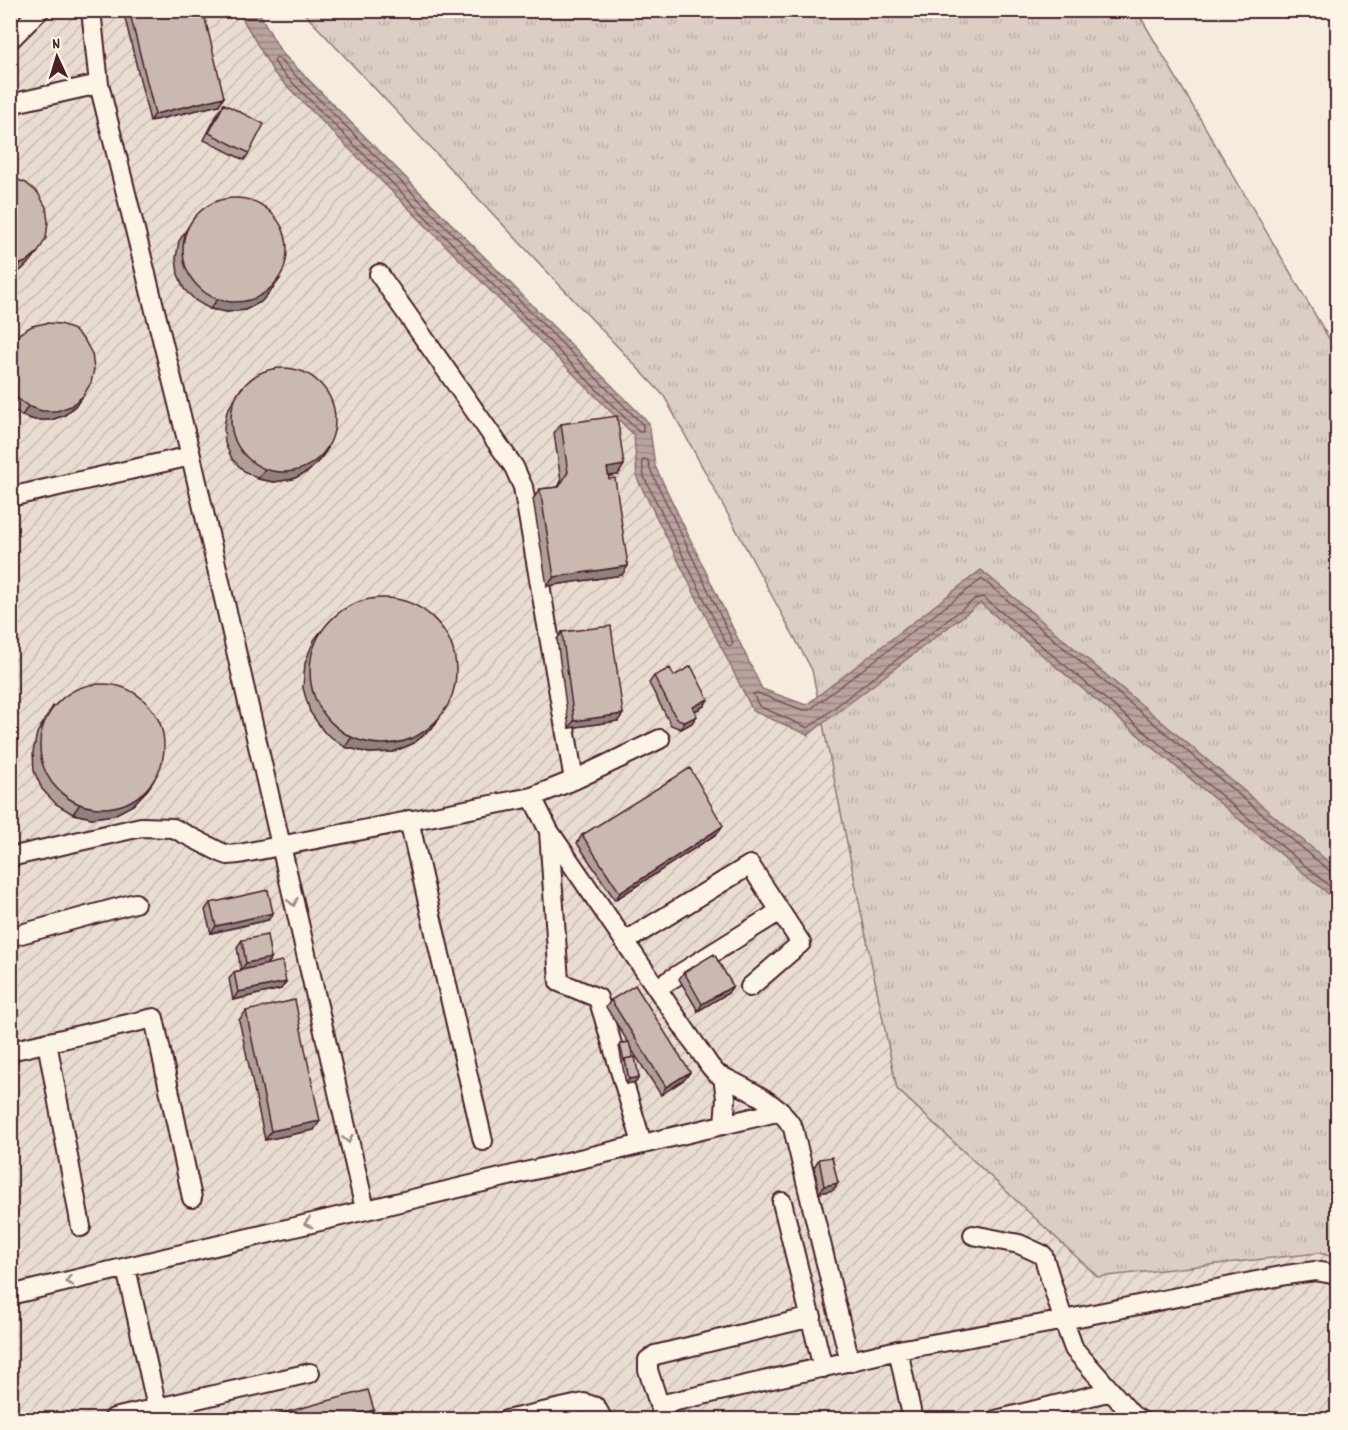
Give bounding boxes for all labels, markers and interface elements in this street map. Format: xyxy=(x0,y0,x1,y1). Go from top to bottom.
north arrow xyxy=(27,27,87,87)
text: N xyxy=(51,33,61,56)
one-way arrow xyxy=(286,897,299,907)
one-way arrow xyxy=(341,1134,354,1144)
one-way arrow xyxy=(303,1215,313,1228)
one-way arrow xyxy=(64,1274,74,1287)

